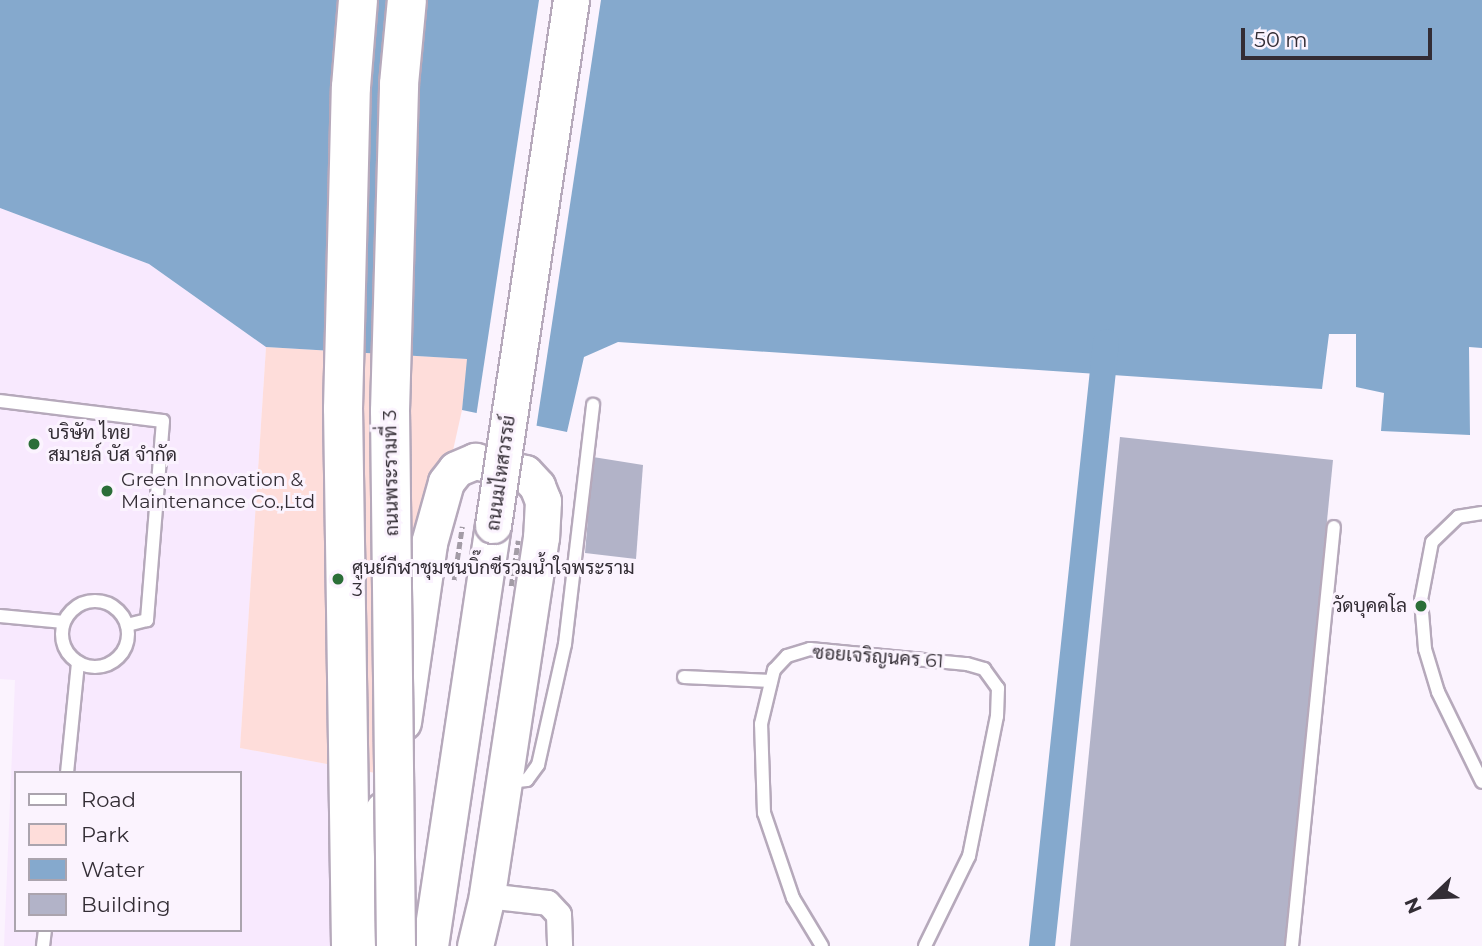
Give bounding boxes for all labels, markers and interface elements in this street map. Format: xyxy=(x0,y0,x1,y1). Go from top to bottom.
scale bar xyxy=(1244,14,1435,58)
text: 50 m xyxy=(1254,27,1308,52)
street label: ถนนพระรามที่ 3 xyxy=(378,410,404,536)
street label: ถนนมไหสวรรย์ xyxy=(482,414,520,532)
place label: บริษัท ไทย สมายล์ บัส จำกัด xyxy=(48,422,177,466)
marker: บริษัท ไทย สมายล์ บัส จำกัด xyxy=(26,436,42,452)
place label: Green Innovation & Maintenance Co.,Ltd xyxy=(121,469,315,513)
marker: Green Innovation & Maintenance Co.,Ltd xyxy=(99,483,115,499)
place label: ศูนย์กีฬาชุมชนบิ๊กซีรวมน้ำใจพระราม 3 xyxy=(352,557,635,601)
marker: ศูนย์กีฬาชุมชนบิ๊กซีรวมน้ำใจพระราม 3 xyxy=(330,571,346,587)
place label: วัดบุคคโล xyxy=(1333,595,1407,617)
marker: วัดบุคคโล xyxy=(1413,598,1429,614)
street label: ซอยเจริญนคร 61 xyxy=(812,641,944,673)
legend xyxy=(14,771,242,932)
text: Road xyxy=(81,787,136,812)
text: Park xyxy=(81,822,129,847)
text: Water xyxy=(81,857,145,882)
north arrow xyxy=(1398,862,1468,932)
text: Building xyxy=(81,892,171,917)
text: N xyxy=(1400,894,1427,917)

